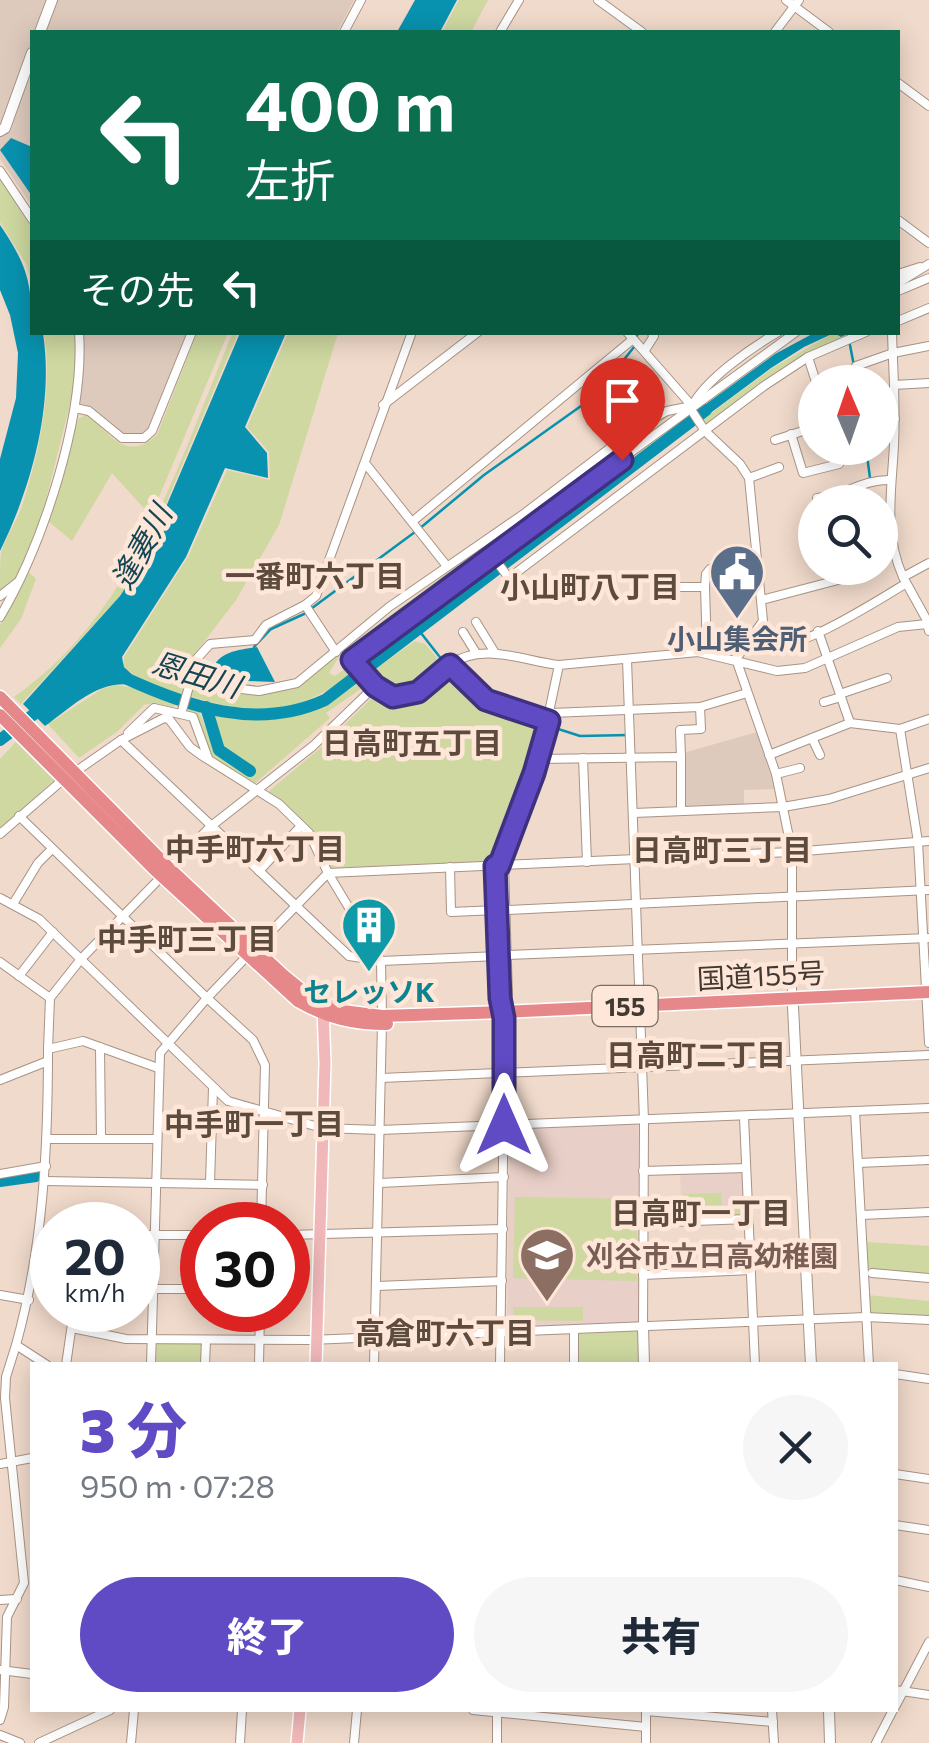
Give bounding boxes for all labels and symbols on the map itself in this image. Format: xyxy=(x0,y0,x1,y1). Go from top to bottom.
pin xyxy=(580,358,665,461)
north arrow xyxy=(798,365,898,465)
water label: 逢妻川 xyxy=(102,495,179,594)
public building icon: 小山集会所 xyxy=(707,542,767,621)
district label: 一番町六丁目 xyxy=(225,556,405,593)
district label: 小山町八丁目 xyxy=(500,567,680,604)
place label: 小山集会所 xyxy=(667,621,807,655)
water label: 恩田川 xyxy=(149,642,248,705)
district label: 日高町五丁目 xyxy=(322,723,502,760)
district label: 中手町六丁目 xyxy=(165,829,345,866)
district label: 日高町三丁目 xyxy=(632,830,812,867)
building icon: セレッソK xyxy=(339,895,399,974)
district label: 中手町三丁目 xyxy=(97,919,277,956)
street label: 国道155号 xyxy=(696,955,826,995)
place label: セレッソK xyxy=(303,974,435,1008)
road number: 155 xyxy=(592,986,658,1026)
district label: 日高町二丁目 xyxy=(606,1035,786,1072)
position arrow xyxy=(452,1073,556,1177)
district label: 中手町一丁目 xyxy=(164,1104,344,1141)
district label: 日高町一丁目 xyxy=(611,1193,791,1230)
speed limit sign: 30 xyxy=(180,1202,310,1332)
school or university icon: 刈谷市立日高幼稚園 xyxy=(517,1225,577,1304)
place label: 刈谷市立日高幼稚園 xyxy=(586,1238,838,1272)
district label: 高倉町六丁目 xyxy=(355,1313,535,1350)

